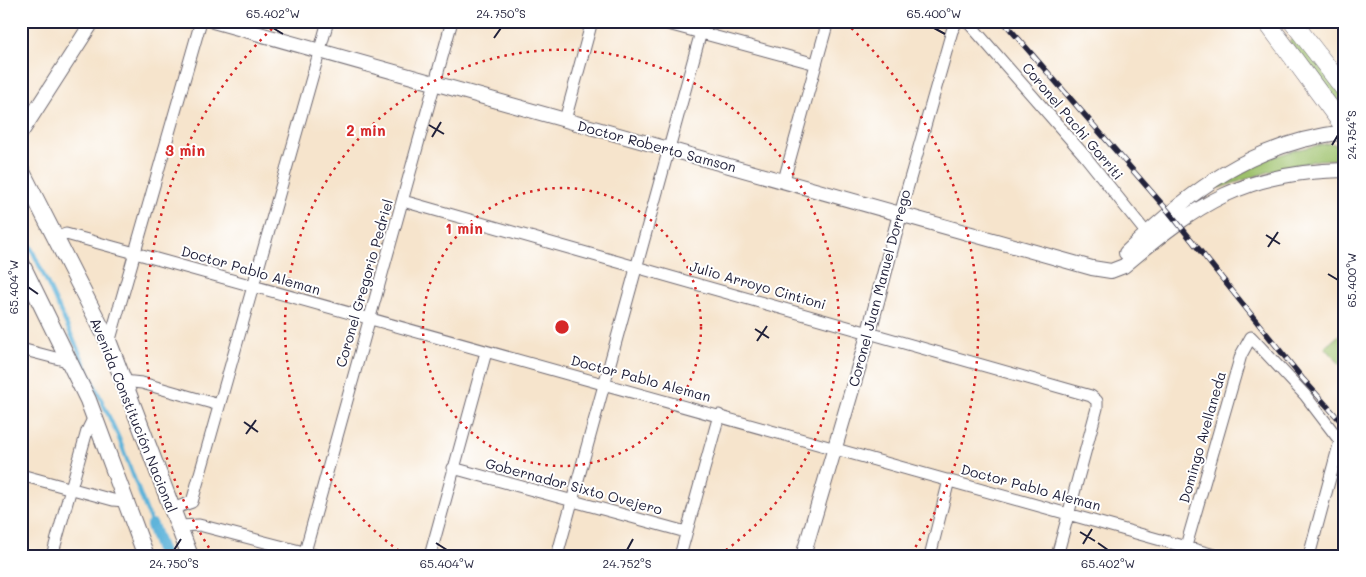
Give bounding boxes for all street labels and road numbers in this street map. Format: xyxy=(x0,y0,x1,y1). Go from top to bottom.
street label: Coronel Pachi Gorriti xyxy=(1018,58,1128,184)
street label: Doctor Roberto Samson xyxy=(576,116,738,176)
street label: Coronel Juan Manuel Dorrego xyxy=(844,187,914,389)
street label: Coronel Gregorio Pedriel xyxy=(331,197,397,369)
street label: Doctor Pablo Aleman xyxy=(179,241,323,299)
street label: Julio Arroyo Cintioni xyxy=(688,256,828,314)
street label: Avenida Constitución Nacional xyxy=(86,315,182,515)
street label: Doctor Pablo Aleman xyxy=(569,350,713,406)
street label: Domingo Avellaneda xyxy=(1174,369,1230,505)
street label: Gobernador Sixto Ovejero xyxy=(483,453,665,519)
street label: Doctor Pablo Aleman xyxy=(959,459,1103,515)

